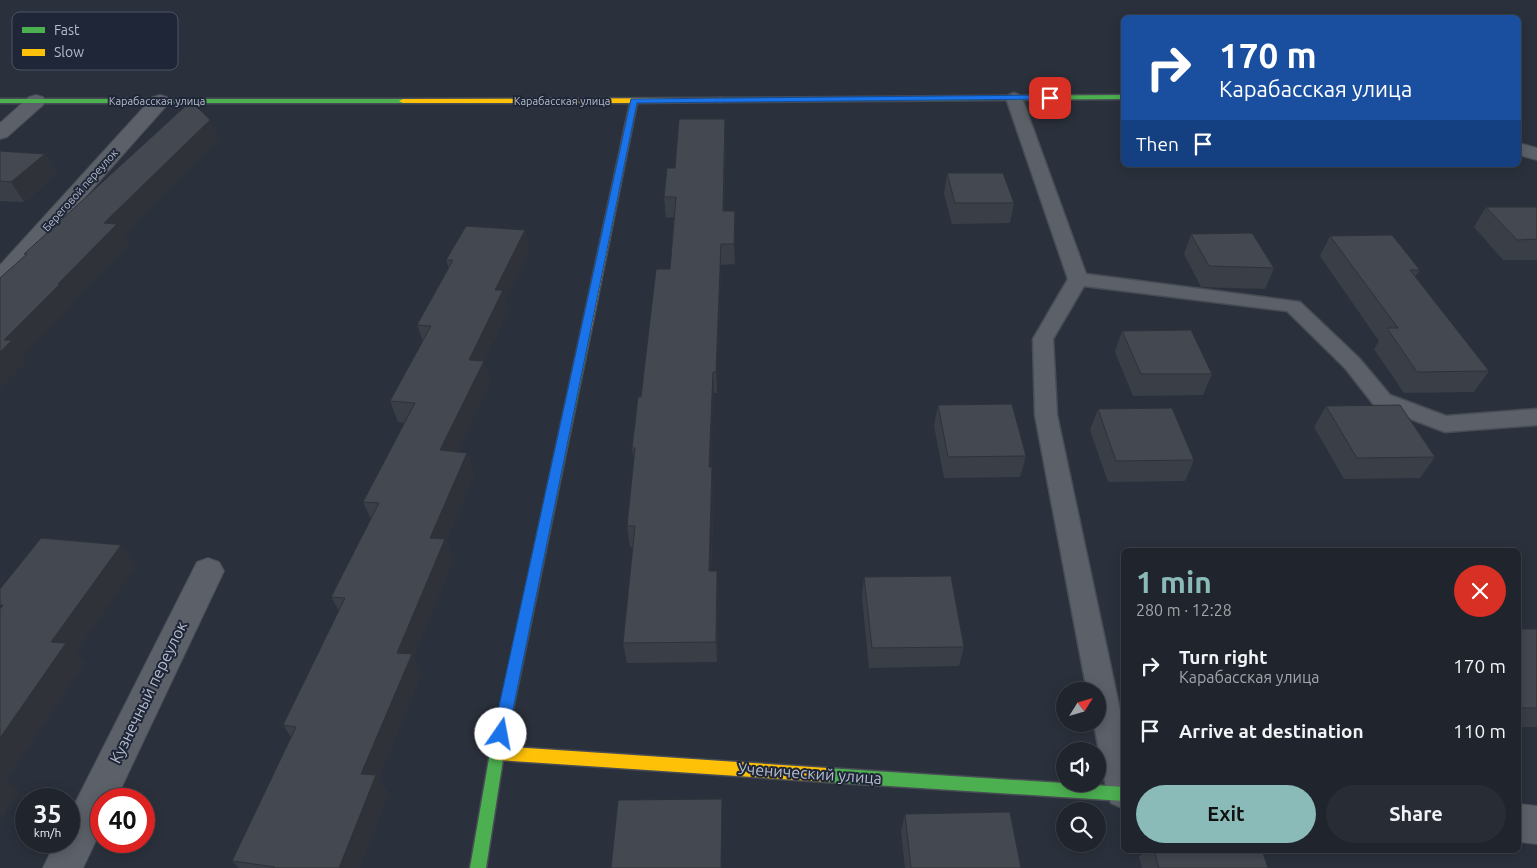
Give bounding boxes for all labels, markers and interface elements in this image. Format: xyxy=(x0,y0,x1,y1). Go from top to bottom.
legend xyxy=(12,12,178,70)
text: Fast xyxy=(54,22,80,38)
icon: right xyxy=(1136,35,1201,100)
text: 170 m xyxy=(1219,35,1317,75)
text: Slow xyxy=(54,44,84,60)
text: Карабасская улица xyxy=(1219,76,1412,101)
pin xyxy=(1029,77,1071,119)
icon: arrive xyxy=(1036,84,1064,112)
street label: Карабасская улица xyxy=(109,95,205,107)
street label: Карабасская улица xyxy=(514,95,610,107)
icon: arrive xyxy=(1189,130,1217,158)
text: Then xyxy=(1136,133,1179,155)
street label: Береговой переулок xyxy=(40,146,120,234)
text: 1 min xyxy=(1136,565,1212,599)
button: close xyxy=(1454,565,1506,617)
text: 280 m · 12:28 xyxy=(1136,601,1232,619)
street label: Кузнечный переулок xyxy=(106,618,190,766)
text: Turn right xyxy=(1179,646,1267,668)
icon: right xyxy=(1136,652,1164,680)
text: 170 m xyxy=(1453,655,1506,677)
text: Карабасская улица xyxy=(1179,668,1320,686)
north arrow xyxy=(1056,682,1106,732)
map controls xyxy=(1056,682,1106,852)
position arrow xyxy=(474,707,526,759)
icon: arrive xyxy=(1136,717,1164,745)
text: Arrive at destination xyxy=(1179,720,1364,742)
text: 110 m xyxy=(1453,720,1506,742)
button: sound xyxy=(1056,742,1106,792)
street label: Ученический улица xyxy=(737,759,883,787)
button: Exit xyxy=(1136,785,1316,843)
button: Share xyxy=(1326,785,1506,843)
speed limit sign: 40 xyxy=(90,788,155,853)
text: 35 xyxy=(33,800,62,828)
button: search xyxy=(1056,802,1106,852)
text: km/h xyxy=(34,826,61,839)

